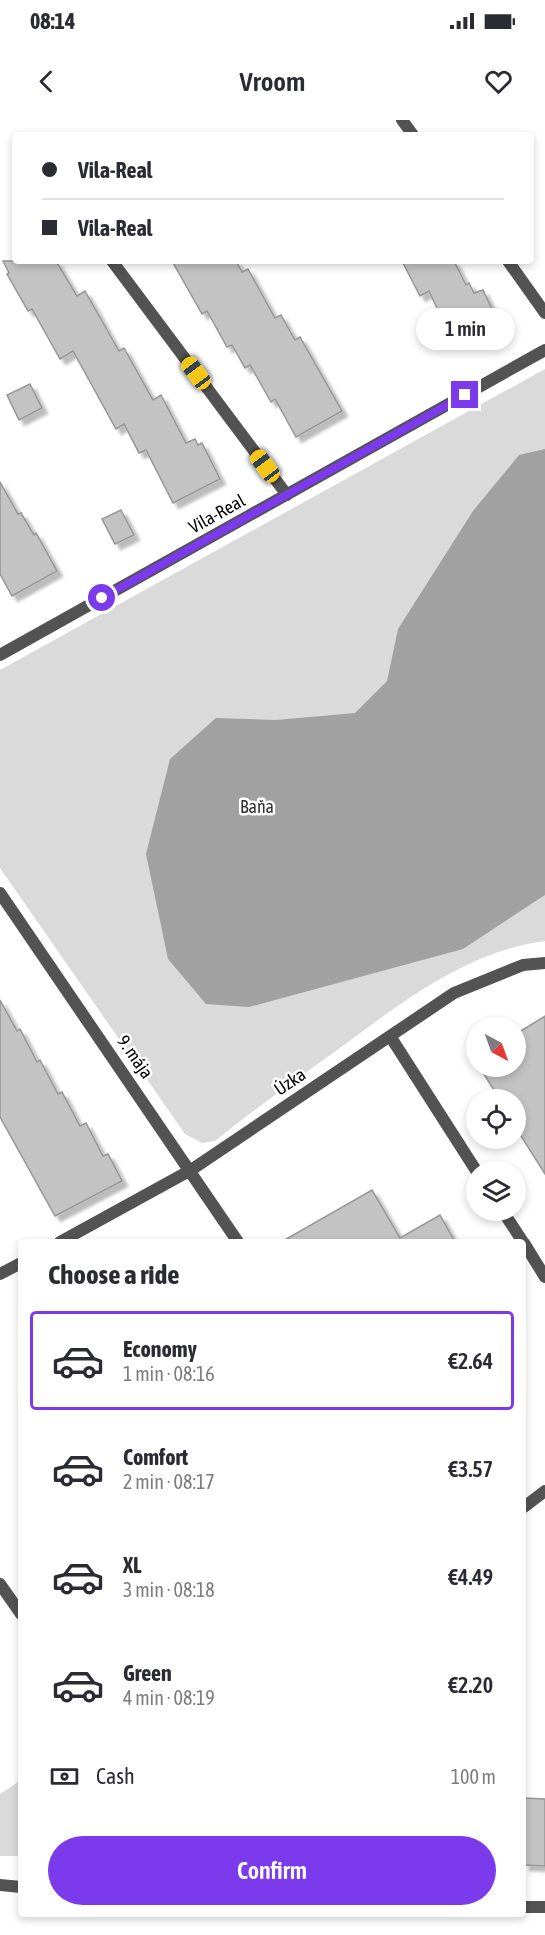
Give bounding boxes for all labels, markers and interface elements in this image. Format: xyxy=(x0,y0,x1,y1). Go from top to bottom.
text: 08:14 xyxy=(30,8,75,34)
icon: back xyxy=(30,65,63,98)
icon: heart xyxy=(482,65,515,98)
text: Vroom xyxy=(239,66,306,97)
text: Vila-Real xyxy=(78,157,152,183)
text: Vila-Real xyxy=(78,215,152,241)
callout: 1 min xyxy=(416,308,514,350)
text: 1 min xyxy=(445,317,486,340)
car xyxy=(178,353,214,393)
route end xyxy=(451,381,478,408)
car xyxy=(247,446,283,486)
street label: Vila-Real xyxy=(185,490,249,538)
route start xyxy=(88,584,115,611)
park label: Baňa xyxy=(240,796,274,817)
north arrow xyxy=(466,1017,526,1077)
map controls xyxy=(466,1017,526,1221)
street label: 9. mája xyxy=(113,1031,158,1082)
street label: Úzka xyxy=(270,1064,309,1100)
button: locate xyxy=(466,1089,526,1149)
button: layers xyxy=(466,1161,526,1221)
text: Choose a ride xyxy=(48,1259,180,1290)
icon: car xyxy=(51,1334,105,1388)
text: Economy xyxy=(123,1336,197,1362)
text: €2.64 xyxy=(448,1348,493,1374)
text: 1 min · 08:16 xyxy=(123,1362,215,1385)
icon: car xyxy=(51,1442,105,1496)
text: Comfort xyxy=(123,1444,188,1470)
text: €3.57 xyxy=(448,1456,493,1482)
text: 2 min · 08:17 xyxy=(123,1470,215,1493)
icon: car xyxy=(51,1550,105,1604)
text: XL xyxy=(123,1552,141,1578)
text: €4.49 xyxy=(448,1564,493,1590)
text: 3 min · 08:18 xyxy=(123,1578,215,1601)
icon: car xyxy=(51,1658,105,1712)
text: Green xyxy=(123,1660,172,1686)
text: €2.20 xyxy=(448,1672,493,1698)
text: 4 min · 08:19 xyxy=(123,1686,215,1709)
icon: cash xyxy=(48,1760,81,1793)
text: Cash xyxy=(96,1763,135,1789)
text: 100 m xyxy=(451,1765,496,1788)
button: Confirm xyxy=(48,1836,496,1905)

